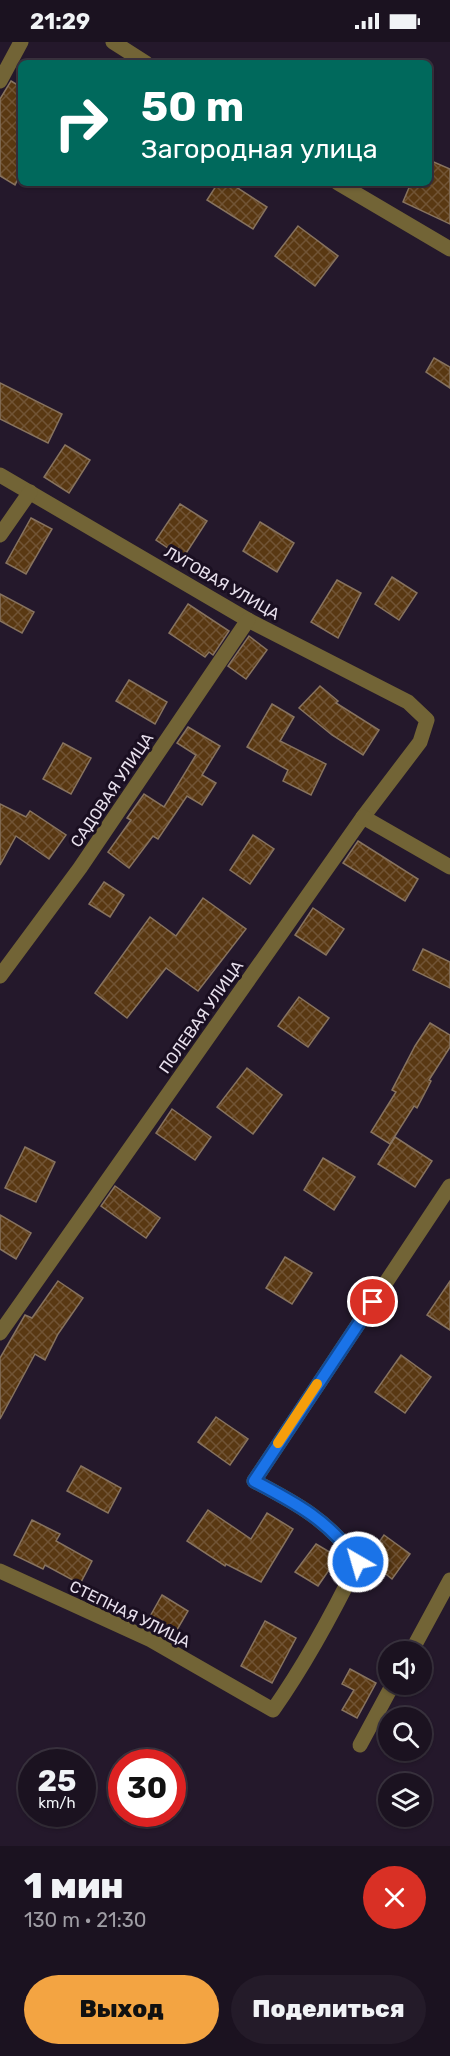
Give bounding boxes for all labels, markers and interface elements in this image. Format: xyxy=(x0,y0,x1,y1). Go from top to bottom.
text: 21:29 xyxy=(30,8,90,35)
text: 50 m xyxy=(141,82,244,132)
icon: right xyxy=(42,84,120,162)
text: Загородная улица xyxy=(141,133,378,165)
street label: ЛУГОВАЯ УЛИЦА xyxy=(161,542,283,624)
street label: САДОВАЯ УЛИЦА xyxy=(67,729,157,851)
street label: ПОЛЕВАЯ УЛИЦА xyxy=(155,957,247,1077)
pin xyxy=(347,1276,398,1327)
icon: arrive xyxy=(356,1285,389,1318)
position arrow xyxy=(326,1530,390,1594)
street label: СТЕПНАЯ УЛИЦА xyxy=(66,1576,194,1652)
map controls xyxy=(378,1641,432,1827)
button: sound xyxy=(378,1641,432,1695)
button: search xyxy=(378,1707,432,1761)
speed limit sign: 30 xyxy=(108,1749,186,1827)
text: 25 xyxy=(38,1763,76,1799)
button: layers xyxy=(378,1773,432,1827)
text: km/h xyxy=(38,1794,76,1812)
text: 1 мин xyxy=(24,1864,124,1907)
button: close xyxy=(363,1866,426,1929)
text: 130 m · 21:30 xyxy=(24,1908,147,1932)
button: Выход xyxy=(24,1975,219,2044)
button: Поделиться xyxy=(231,1975,426,2044)

